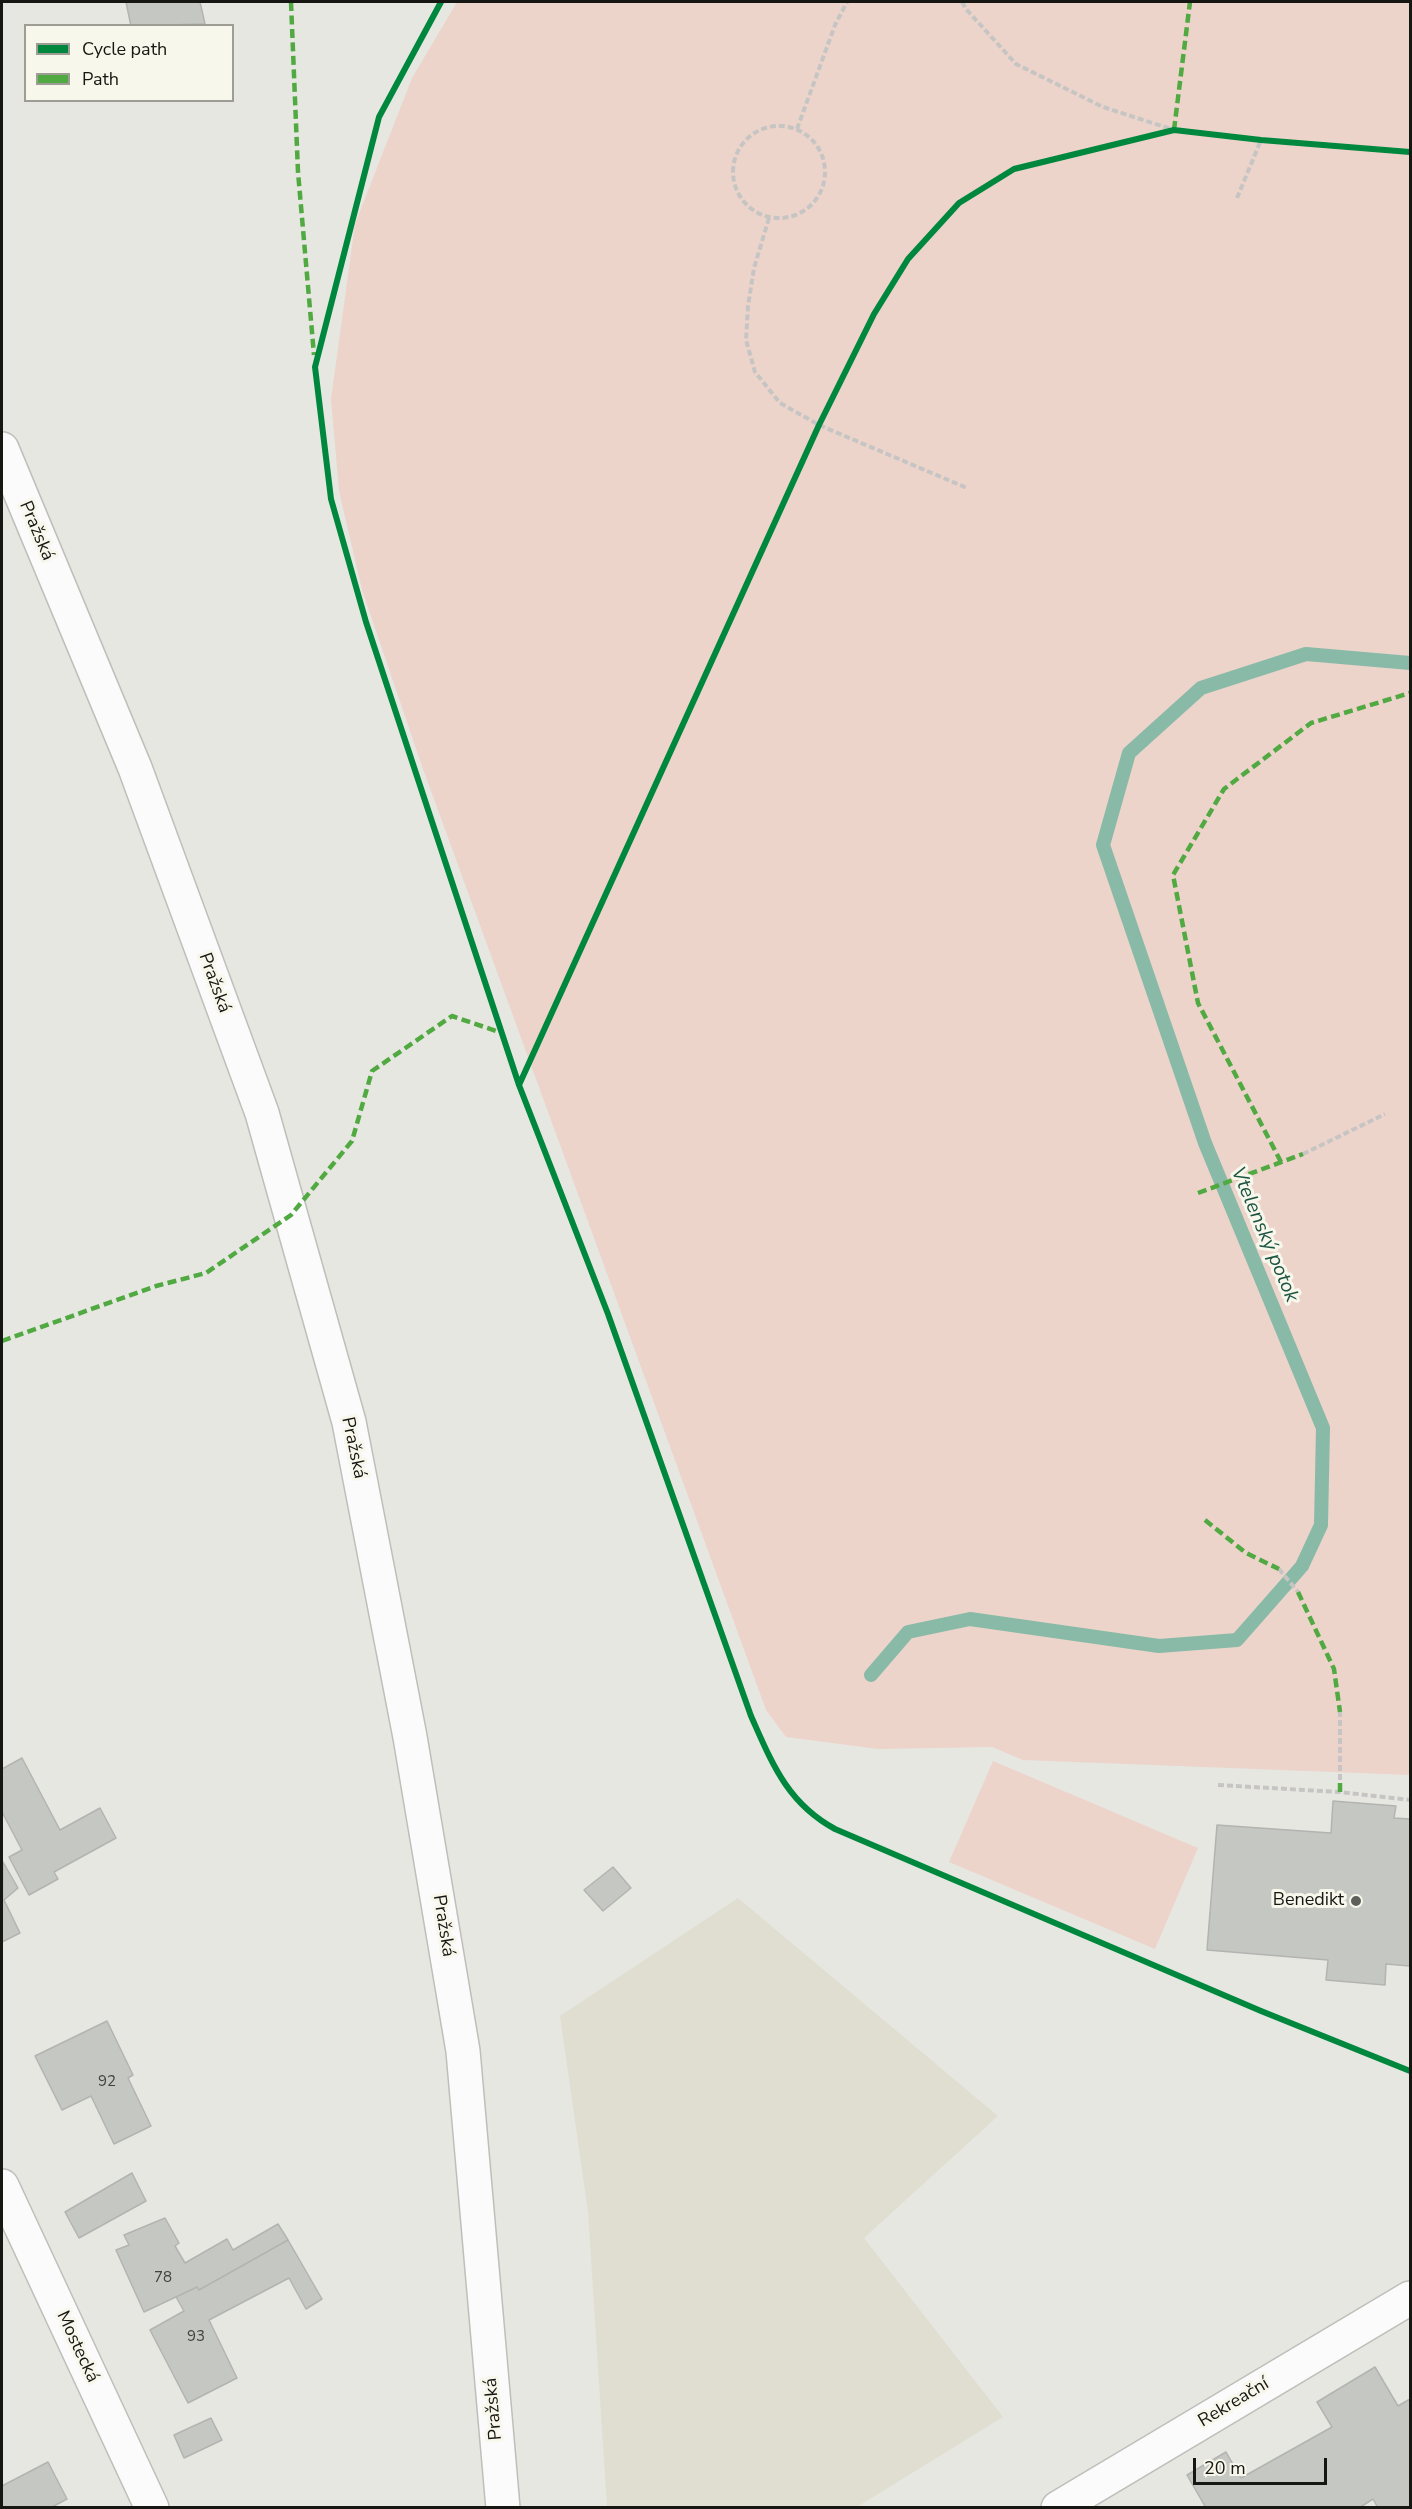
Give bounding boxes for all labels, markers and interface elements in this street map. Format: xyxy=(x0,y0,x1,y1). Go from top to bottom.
legend xyxy=(24,24,234,102)
text: Cycle path xyxy=(82,37,167,61)
text: Path xyxy=(82,67,119,91)
street label: Pražská xyxy=(14,498,58,564)
street label: Pražská xyxy=(193,950,235,1016)
water label: Vtelenský potok xyxy=(1225,1164,1303,1306)
street label: Pražská xyxy=(336,1415,370,1481)
place label: Benedikt xyxy=(1273,1890,1344,1912)
street label: Pražská xyxy=(427,1893,459,1959)
marker: Benedikt xyxy=(1349,1894,1363,1908)
house number: 92 xyxy=(98,2073,116,2091)
house number: 78 xyxy=(154,2269,172,2287)
street label: Mostecká xyxy=(51,2308,103,2386)
house number: 93 xyxy=(187,2328,205,2346)
street label: Rekreační xyxy=(1195,2374,1273,2432)
street label: Pražská xyxy=(481,2377,507,2441)
scale bar xyxy=(1196,2446,1330,2484)
text: 20 m xyxy=(1204,2456,1246,2480)

